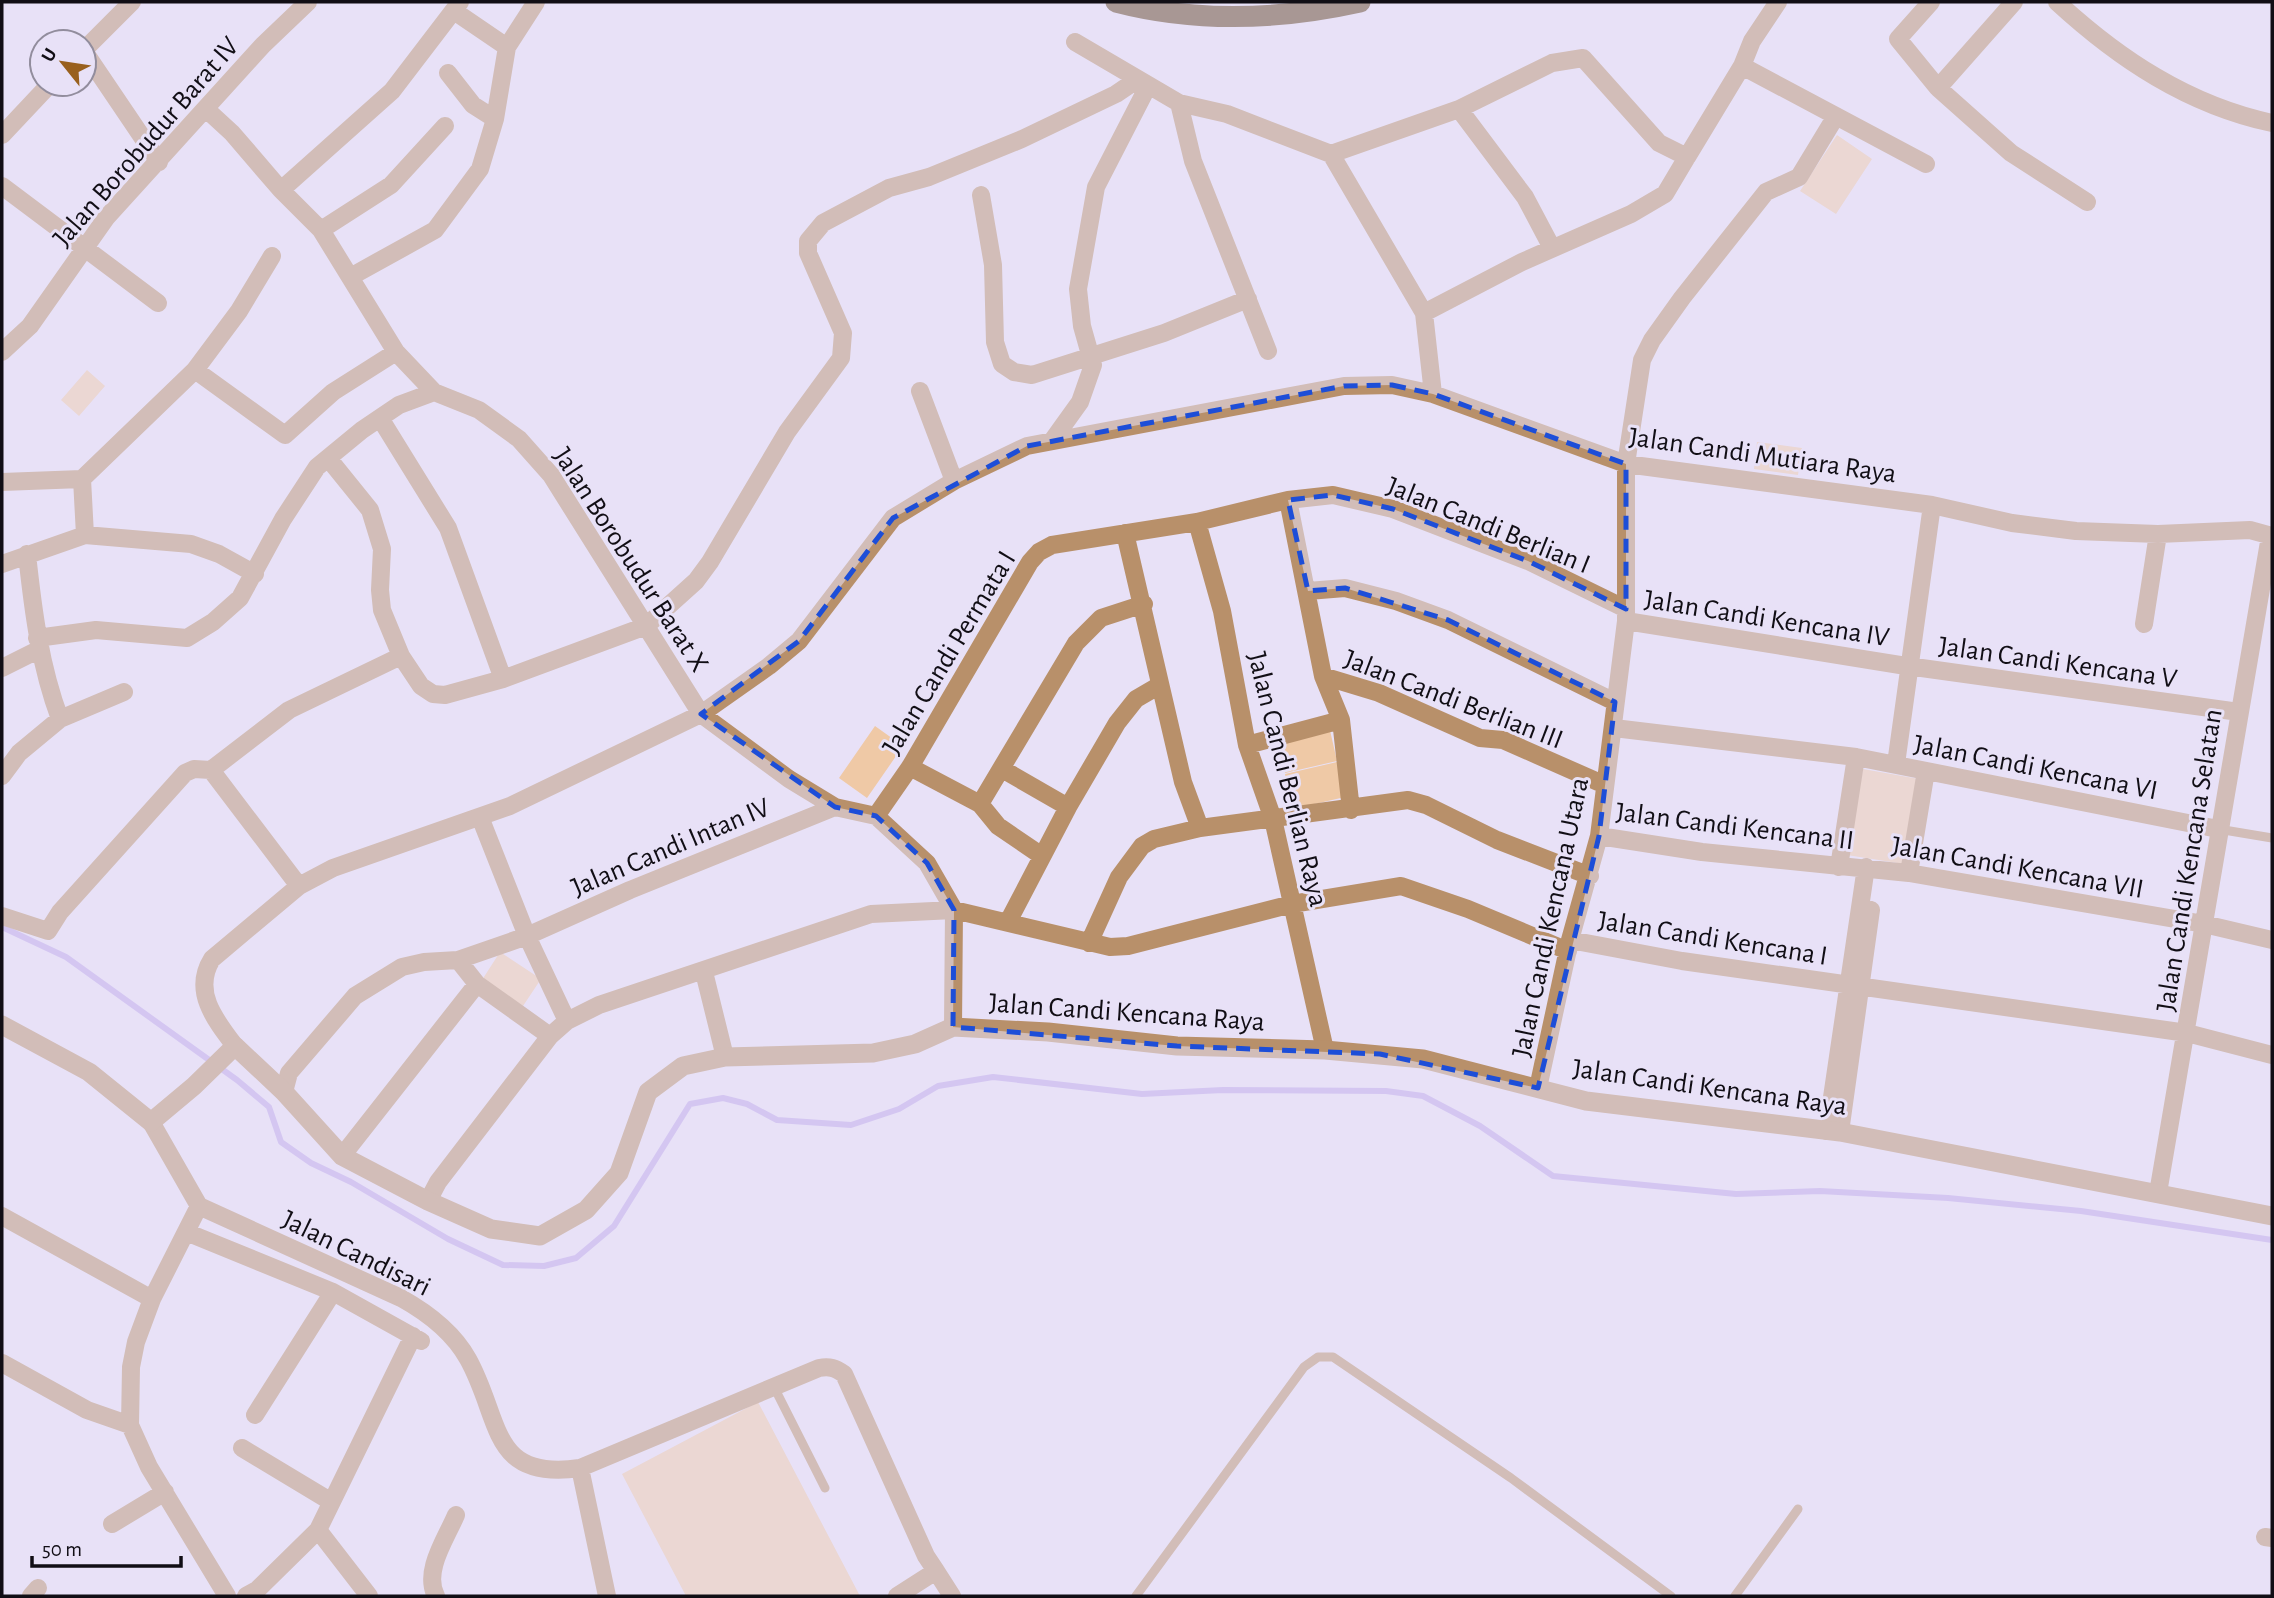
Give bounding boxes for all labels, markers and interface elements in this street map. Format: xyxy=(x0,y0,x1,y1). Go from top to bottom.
north arrow xyxy=(28,28,98,98)
street label: Jalan Borobudur Barat IV xyxy=(48,32,245,252)
text: U xyxy=(38,45,61,65)
street label: Jalan Candi Mutiara Raya xyxy=(1627,423,1898,489)
street label: Jalan Borobudur Barat X xyxy=(547,443,713,677)
street label: Jalan Candi Berlian I xyxy=(1382,472,1594,579)
street label: Jalan Candi Permata I xyxy=(878,546,1021,760)
street label: Jalan Candi Kencana IV xyxy=(1642,586,1891,652)
street label: Jalan Candi Kencana V xyxy=(1937,632,2179,694)
street label: Jalan Candi Berlian III xyxy=(1340,645,1567,754)
street label: Jalan Candi Berlian Raya xyxy=(1242,649,1332,910)
street label: Jalan Candi Kencana Selatan xyxy=(2152,707,2228,1014)
street label: Jalan Candi Kencana VI xyxy=(1911,731,2160,805)
street label: Jalan Candi Kencana Utara xyxy=(1508,775,1594,1060)
street label: Jalan Candi Intan IV xyxy=(568,793,774,902)
street label: Jalan Candi Kencana II xyxy=(1614,798,1855,855)
street label: Jalan Candi Kencana VII xyxy=(1890,832,2146,904)
street label: Jalan Candi Kencana I xyxy=(1596,907,1829,971)
street label: Jalan Candi Kencana Raya xyxy=(988,989,1266,1037)
street label: Jalan Candi Kencana Raya xyxy=(1571,1055,1849,1121)
street label: Jalan Candisari xyxy=(277,1206,435,1302)
scale bar xyxy=(32,1524,180,1568)
text: 50 m xyxy=(42,1539,82,1560)

